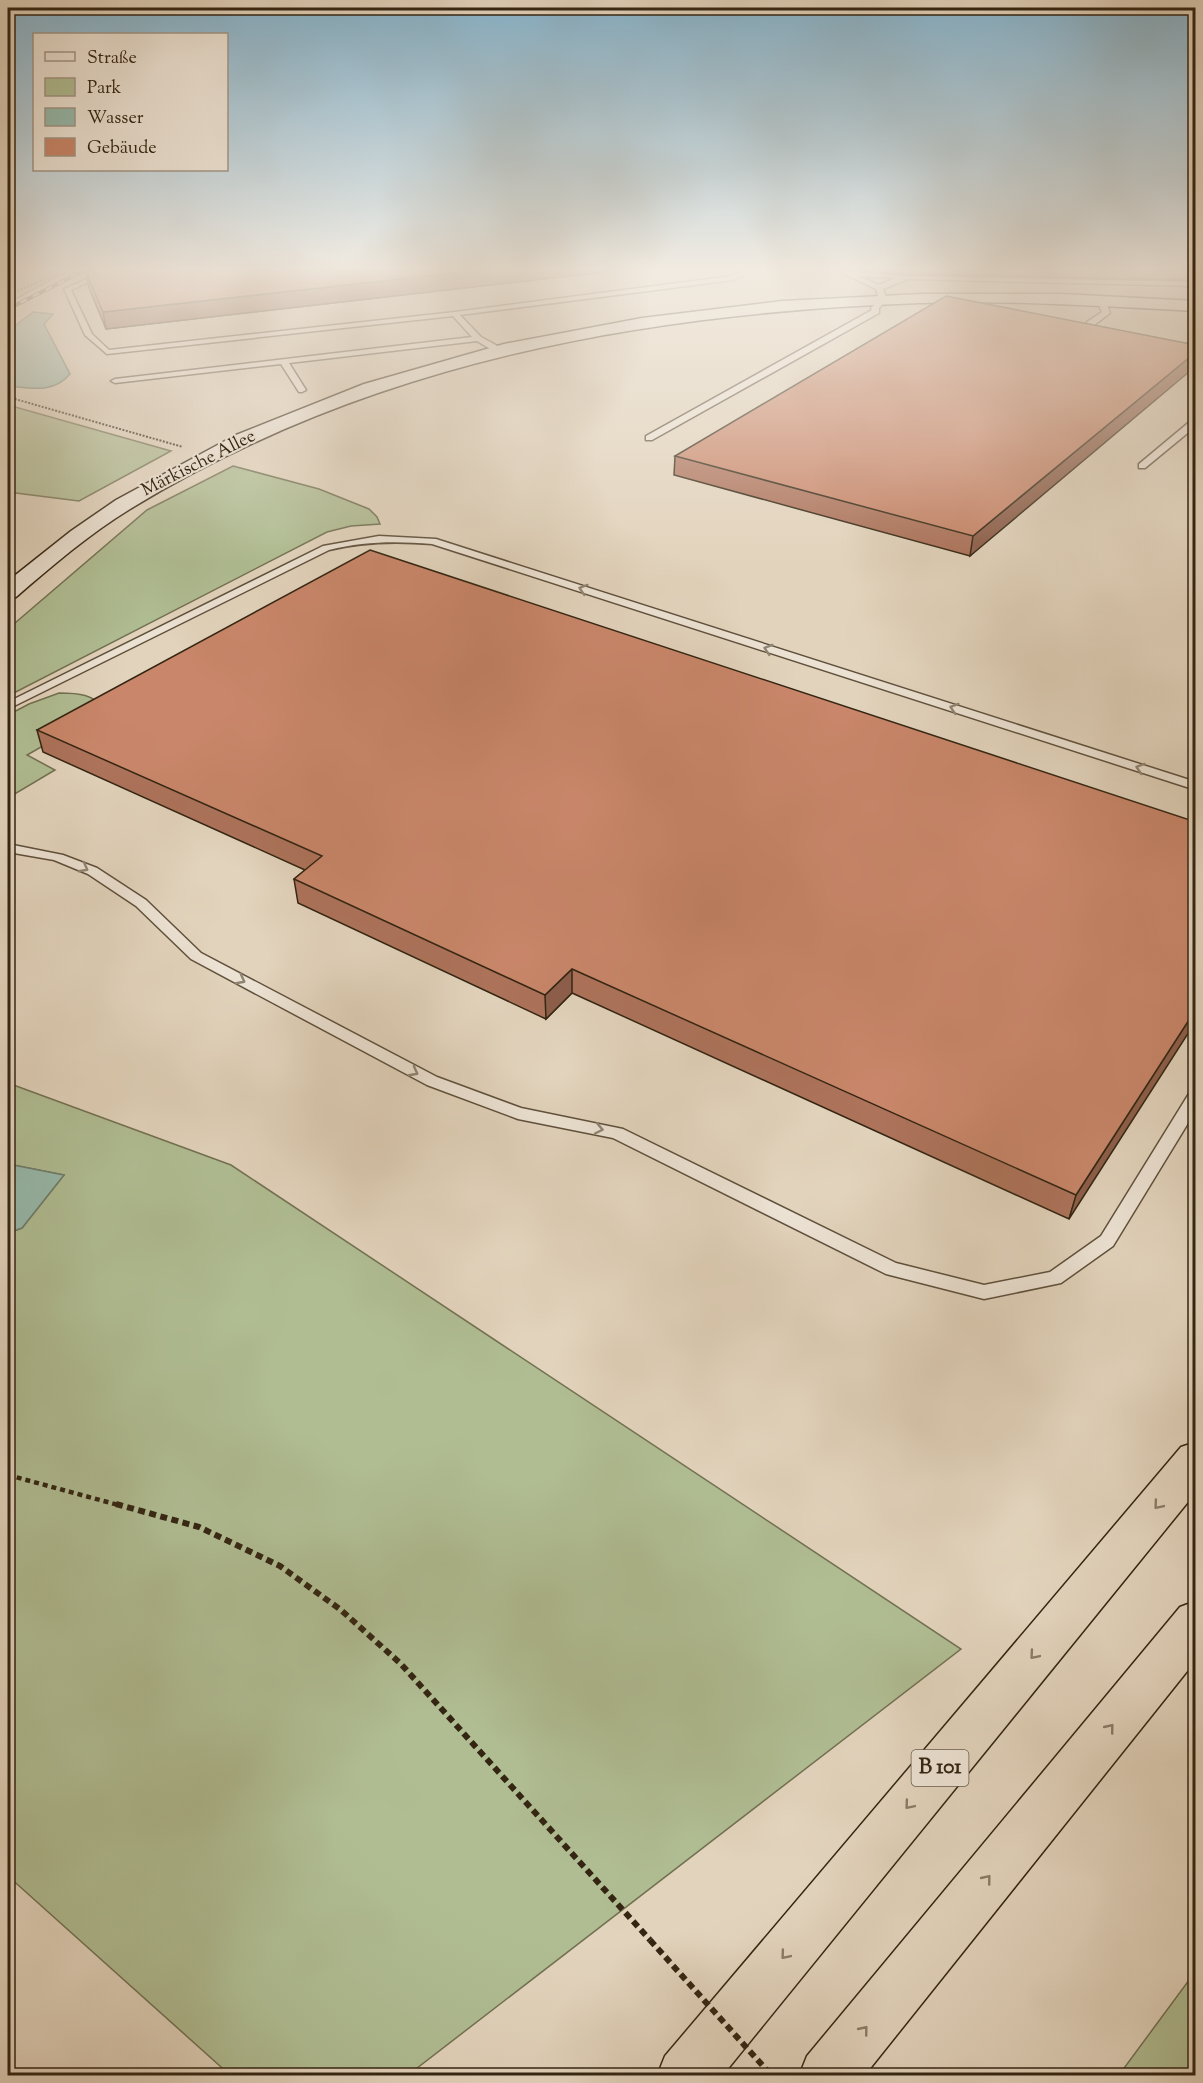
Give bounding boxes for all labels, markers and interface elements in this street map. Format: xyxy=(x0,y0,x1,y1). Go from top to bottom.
legend xyxy=(33,33,228,171)
text: Straße xyxy=(87,46,137,72)
text: Park xyxy=(87,76,122,102)
text: Wasser xyxy=(87,106,144,132)
text: Gebäude xyxy=(87,136,157,162)
street label: Märkische Allee xyxy=(137,424,261,504)
one-way arrow xyxy=(578,584,589,596)
one-way arrow xyxy=(764,644,774,656)
one-way arrow xyxy=(949,703,960,716)
one-way arrow xyxy=(1135,763,1146,775)
one-way arrow xyxy=(78,861,88,872)
one-way arrow xyxy=(235,973,246,984)
one-way arrow xyxy=(407,1065,418,1076)
one-way arrow xyxy=(594,1122,604,1135)
one-way arrow xyxy=(1154,1498,1165,1509)
one-way arrow xyxy=(1030,1648,1041,1659)
one-way arrow xyxy=(1103,1724,1114,1735)
road number: B 101 xyxy=(912,1750,968,1786)
one-way arrow xyxy=(906,1798,917,1809)
one-way arrow xyxy=(980,1875,991,1886)
one-way arrow xyxy=(781,1949,792,1960)
one-way arrow xyxy=(857,2026,868,2037)

